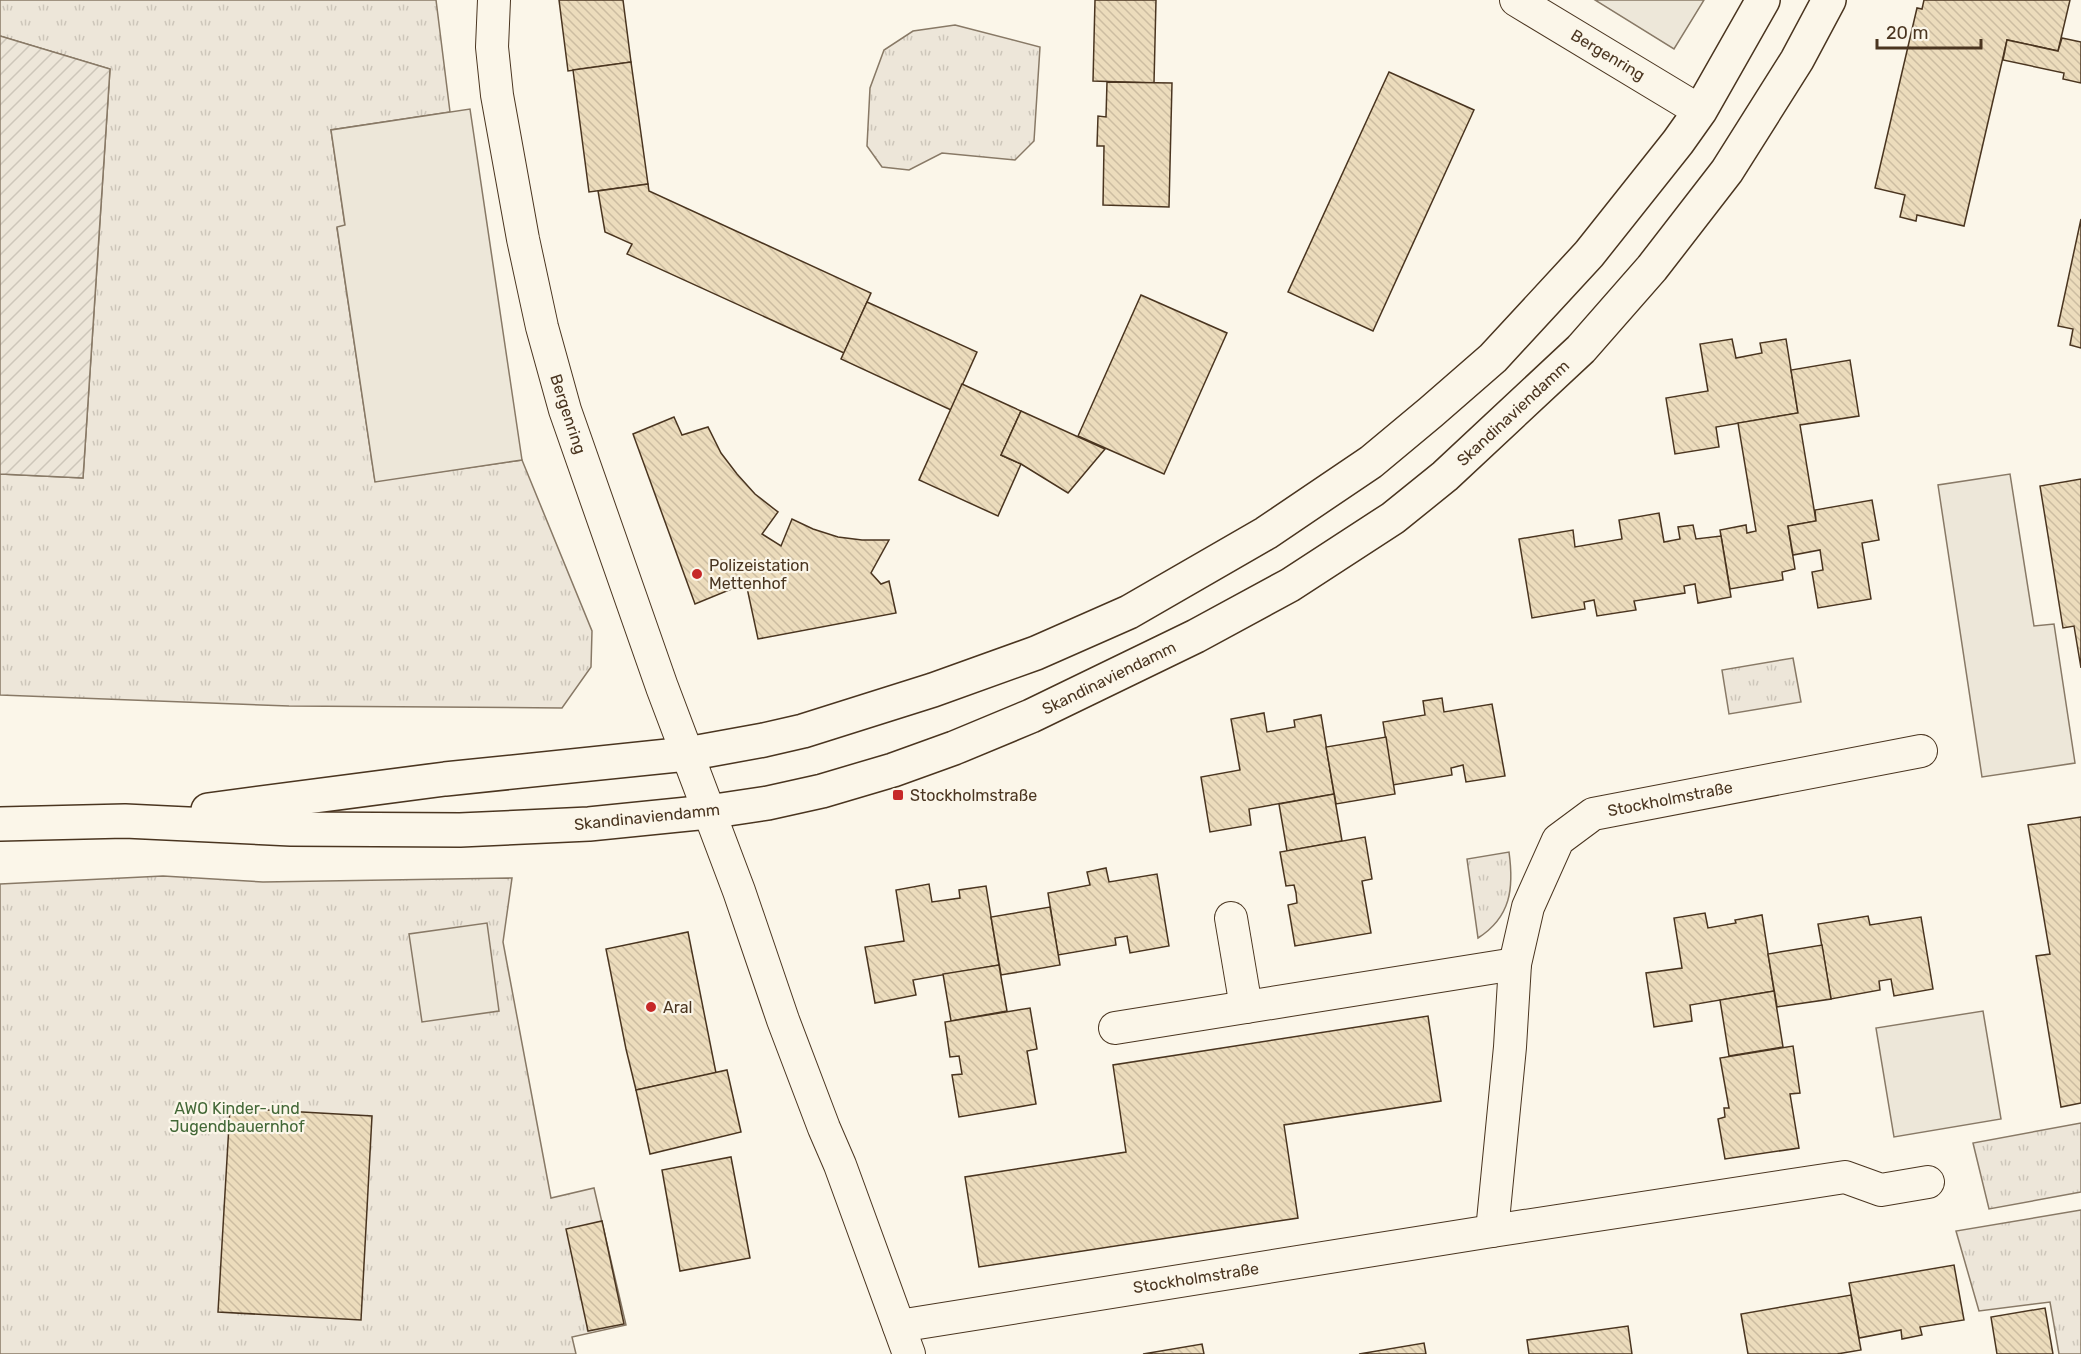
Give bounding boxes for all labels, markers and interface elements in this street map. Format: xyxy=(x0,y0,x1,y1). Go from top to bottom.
scale bar xyxy=(1877,12,1980,50)
text: 20 m xyxy=(1886,22,1928,44)
street label: Bergenring xyxy=(1568,25,1648,85)
street label: Skandinaviendamm xyxy=(1453,356,1573,470)
street label: Bergenring xyxy=(546,372,590,456)
place label: Polizeistation Mettenhof xyxy=(709,556,809,593)
marker: Polizeistation Mettenhof xyxy=(690,567,704,581)
street label: Skandinaviendamm xyxy=(1039,637,1179,719)
street label: Stockholmstraße xyxy=(1606,778,1734,820)
place label: Stockholmstraße xyxy=(910,786,1037,805)
marker: Stockholmstraße xyxy=(891,788,905,802)
street label: Skandinaviendamm xyxy=(573,800,721,834)
place label: Aral xyxy=(663,998,692,1017)
marker: Aral xyxy=(644,1000,658,1014)
park label: AWO Kinder- und Jugendbauernhof xyxy=(169,1099,305,1136)
street label: Stockholmstraße xyxy=(1132,1259,1260,1297)

